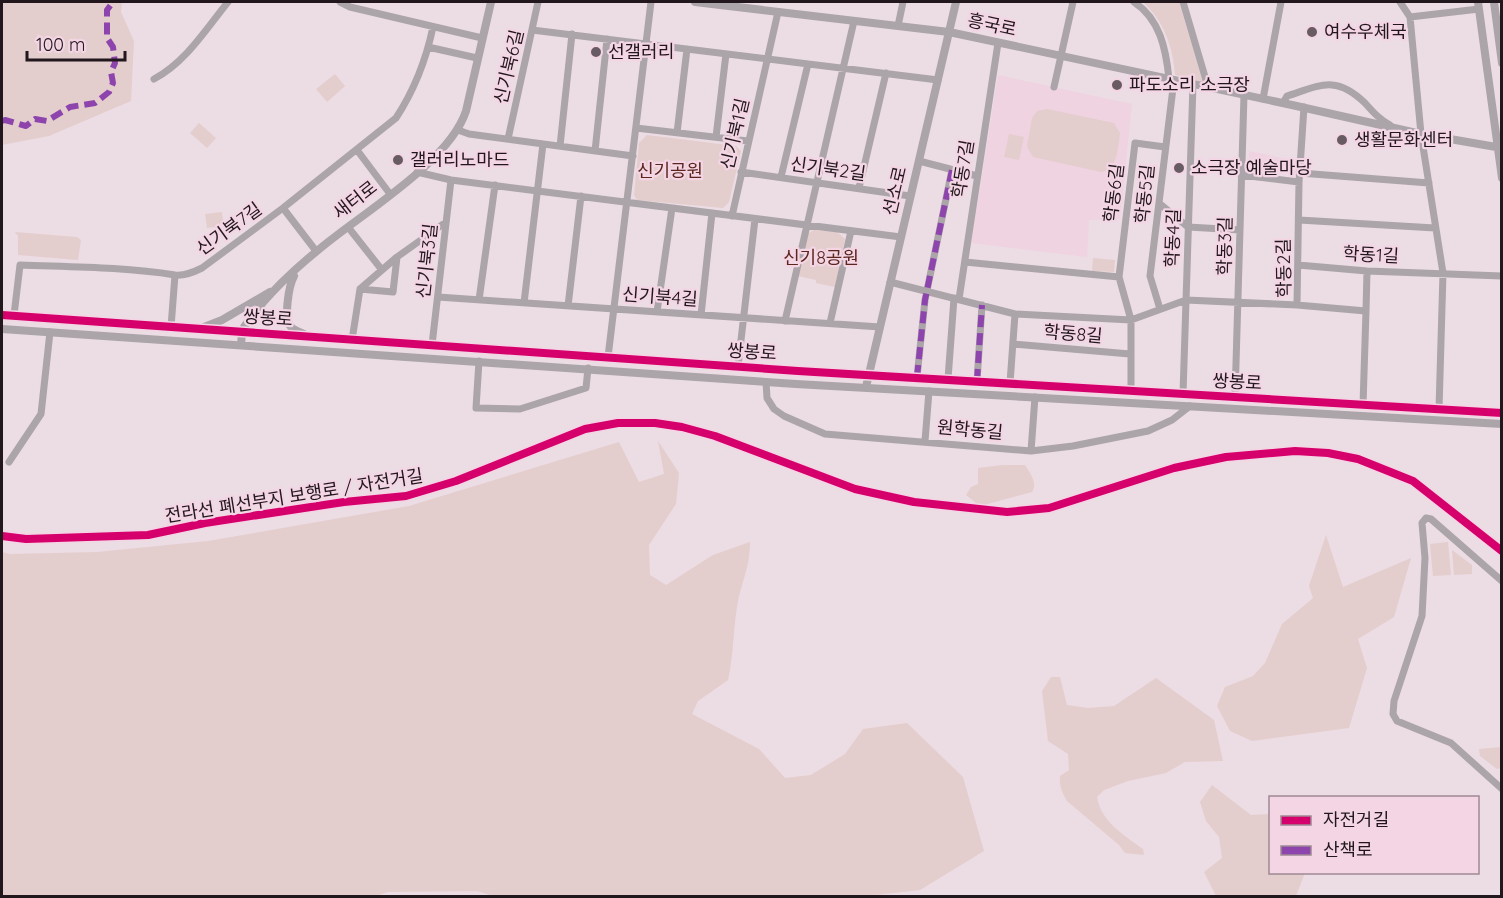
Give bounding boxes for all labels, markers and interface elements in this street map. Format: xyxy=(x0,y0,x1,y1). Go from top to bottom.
street label: 흥국로 xyxy=(965,8,1019,41)
place label: 여수우체국 xyxy=(1324,20,1407,43)
scale bar xyxy=(27,24,124,62)
marker: 여수우체국 xyxy=(1305,25,1319,39)
street label: 신기북6길 xyxy=(489,27,528,106)
text: 100 m xyxy=(36,33,85,56)
place label: 선갤러리 xyxy=(608,40,674,63)
marker: 선갤러리 xyxy=(589,45,603,59)
place label: 파도소리 소극장 xyxy=(1129,73,1250,96)
marker: 파도소리 소극장 xyxy=(1110,78,1124,92)
street label: 신기북1길 xyxy=(715,96,754,172)
place label: 생활문화센터 xyxy=(1354,128,1453,151)
marker: 생활문화센터 xyxy=(1335,133,1349,147)
street label: 학동7길 xyxy=(947,138,978,200)
place label: 갤러리노마드 xyxy=(410,148,509,171)
street label: 신기북2길 xyxy=(789,152,867,185)
marker: 갤러리노마드 xyxy=(391,153,405,167)
place label: 소극장 예술마당 xyxy=(1191,156,1312,179)
park label: 신기공원 xyxy=(637,159,703,182)
marker: 소극장 예술마당 xyxy=(1172,161,1186,175)
street label: 학동6길 xyxy=(1098,162,1129,224)
street label: 학동5길 xyxy=(1130,163,1159,225)
street label: 선소로 xyxy=(878,164,911,218)
street label: 새터로 xyxy=(328,175,381,224)
street label: 신기북7길 xyxy=(191,197,266,260)
street label: 학동4길 xyxy=(1160,208,1185,268)
street label: 학동3길 xyxy=(1212,216,1237,276)
street label: 신기북3길 xyxy=(411,222,442,300)
street label: 학동2길 xyxy=(1271,238,1296,298)
street label: 학동1길 xyxy=(1342,242,1400,267)
park label: 신기8공원 xyxy=(783,246,859,269)
street label: 신기북4길 xyxy=(621,282,699,311)
street label: 쌍봉로 xyxy=(242,304,294,331)
street label: 학동8길 xyxy=(1042,319,1104,348)
street label: 쌍봉로 xyxy=(726,338,778,365)
street label: 쌍봉로 xyxy=(1212,369,1262,394)
street label: 원학동길 xyxy=(936,415,1004,444)
street label: 전라선 폐선부지 보행로 / 자전거길 xyxy=(163,464,425,527)
legend xyxy=(1269,796,1479,874)
text: 자전거길 xyxy=(1323,808,1389,831)
text: 산책로 xyxy=(1323,838,1373,861)

